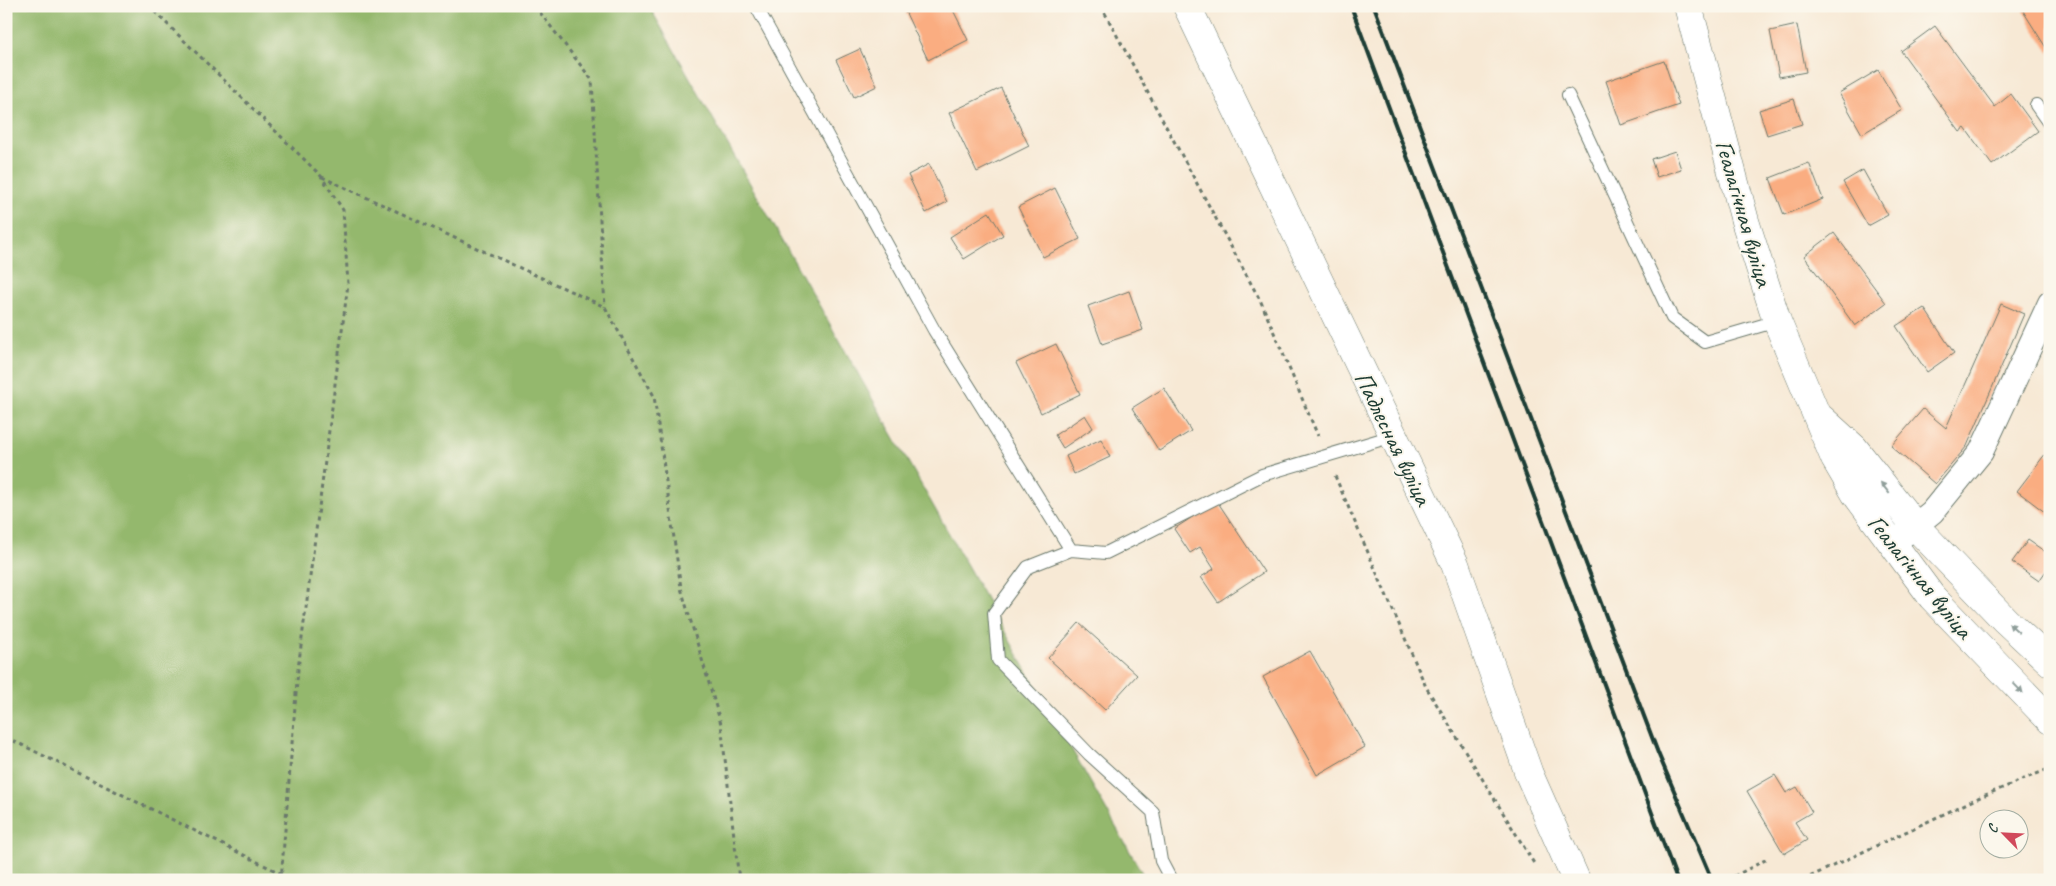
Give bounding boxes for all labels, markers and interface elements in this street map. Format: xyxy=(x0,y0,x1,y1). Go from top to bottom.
street label: Геалагічная вуліца xyxy=(1708,136,1781,292)
street label: Падлесная вуліца xyxy=(1347,366,1440,513)
one-way arrow xyxy=(1880,482,1891,495)
street label: Геалагічная вуліца xyxy=(1860,508,1981,647)
one-way arrow xyxy=(2009,622,2021,634)
one-way arrow xyxy=(2012,681,2024,693)
north arrow xyxy=(1978,808,2028,858)
text: С xyxy=(1983,820,2003,836)

